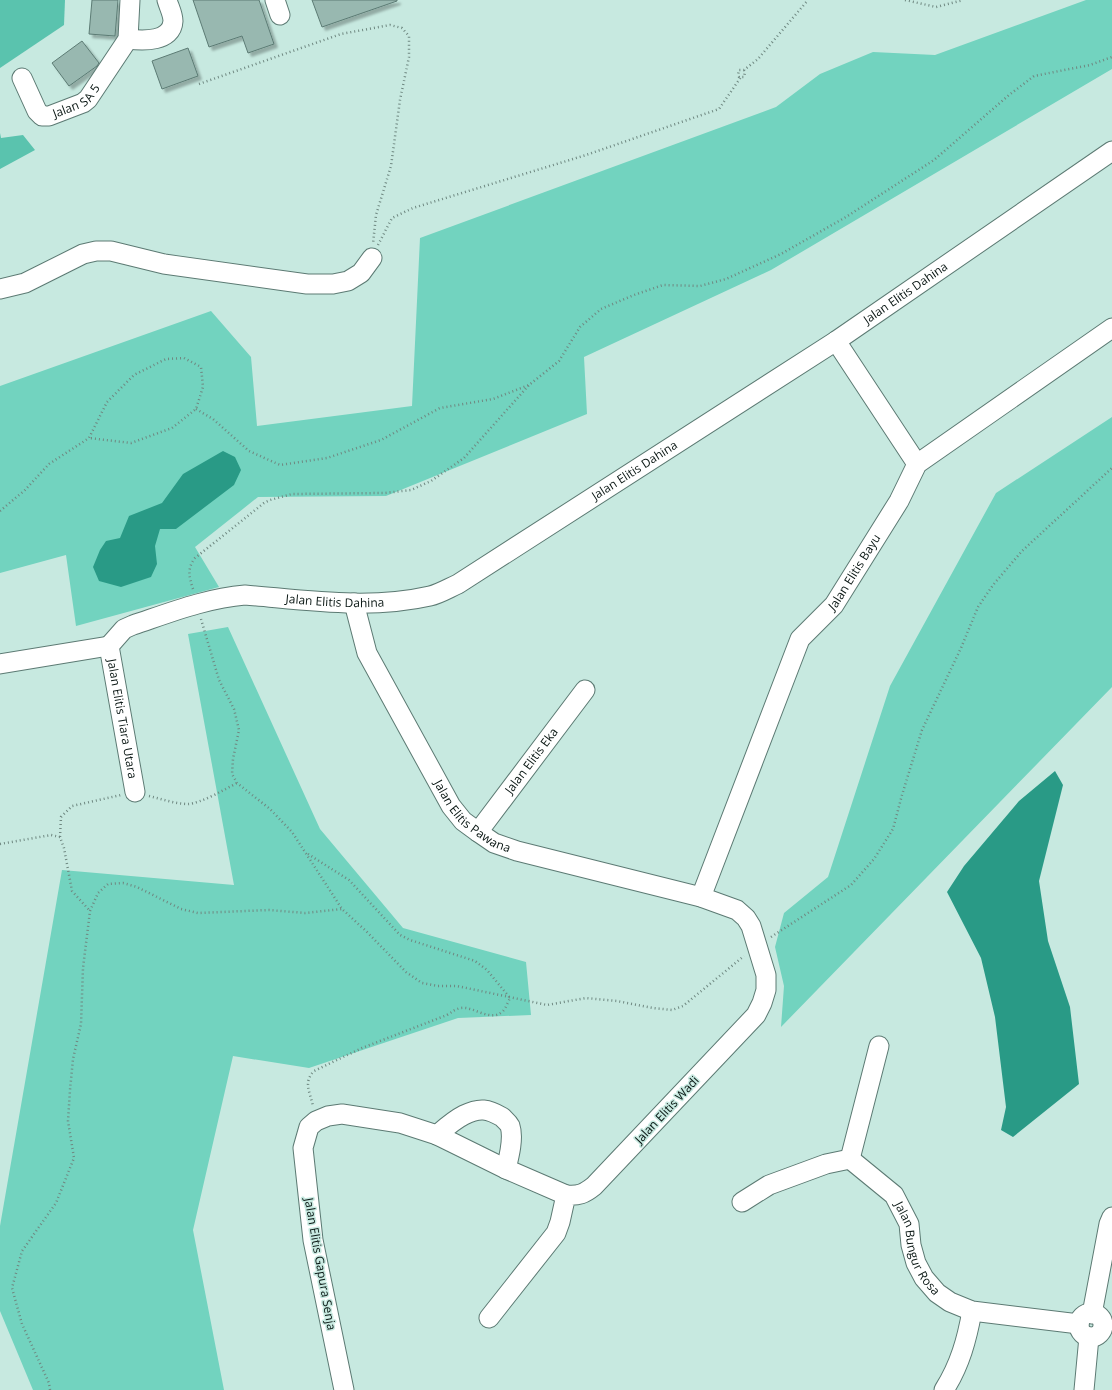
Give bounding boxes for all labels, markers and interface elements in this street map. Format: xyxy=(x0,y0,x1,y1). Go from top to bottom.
street label: Jalan SA 5 xyxy=(49,81,104,122)
street label: Jalan Elitis Dahina xyxy=(859,258,951,328)
street label: Jalan Elitis Dahina xyxy=(587,436,680,504)
street label: Jalan Elitis Bayu xyxy=(824,531,884,615)
street label: Jalan Elitis Dahina xyxy=(284,590,385,611)
street label: Jalan Elitis Tiara Utara xyxy=(103,657,141,780)
street label: Jalan Elitis Eka xyxy=(500,724,562,798)
street label: Jalan Elitis Pawana xyxy=(430,776,513,856)
street label: Jalan Elitis Wadi xyxy=(630,1072,703,1148)
street label: Jalan Elitis Gapura Senja xyxy=(300,1195,341,1331)
street label: Jalan Bungur Rosa xyxy=(890,1197,944,1299)

